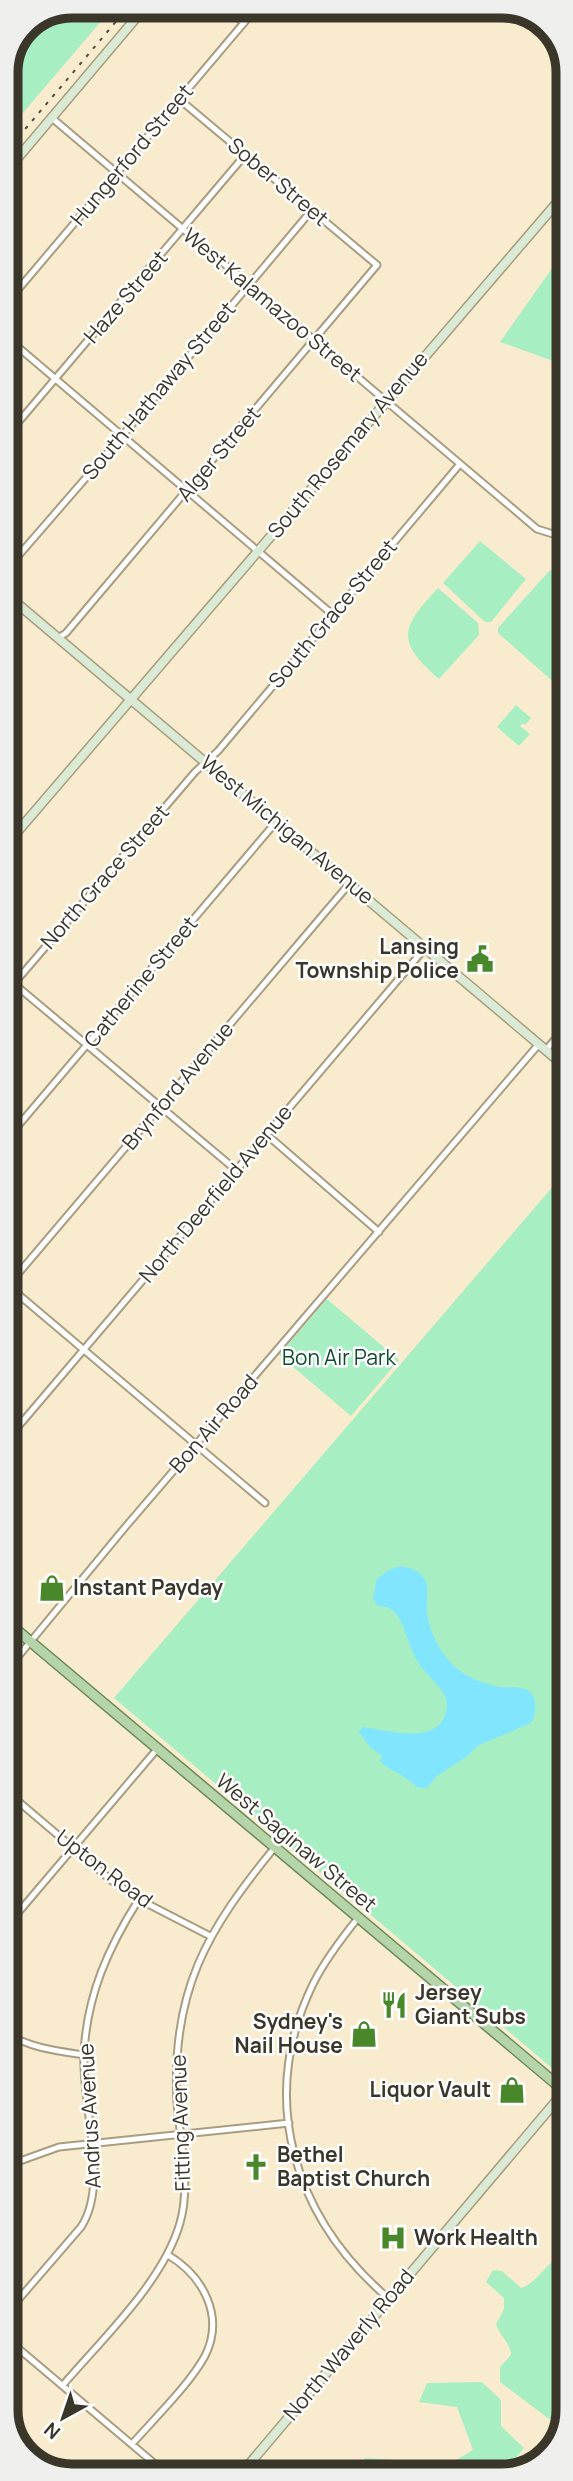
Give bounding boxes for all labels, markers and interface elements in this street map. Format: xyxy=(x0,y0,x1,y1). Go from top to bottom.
street label: Hungerford Street xyxy=(64,78,199,231)
street label: Sober Street xyxy=(222,131,335,232)
street label: West Kalamazoo Street xyxy=(177,221,368,387)
street label: Haze Street xyxy=(77,244,173,349)
street label: South Hathaway Street xyxy=(75,295,241,485)
street label: South Rosemary Avenue xyxy=(261,345,434,544)
street label: Alger Street xyxy=(170,400,266,507)
street label: South Grace Street xyxy=(262,533,403,694)
street label: West Michigan Avenue xyxy=(195,748,380,910)
street label: North Grace Street xyxy=(34,798,175,954)
street label: Catherine Street xyxy=(77,910,203,1053)
place label: Lansing Township Police xyxy=(295,932,459,984)
public building icon: Lansing Township Police xyxy=(465,944,495,974)
street label: Brynford Avenue xyxy=(115,1015,239,1155)
street label: North Deerfield Avenue xyxy=(132,1099,298,1288)
park label: Bon Air Park xyxy=(282,1343,396,1371)
street label: Bon Air Road xyxy=(163,1368,264,1478)
shop icon: Instant Payday xyxy=(37,1573,67,1603)
place label: Instant Payday xyxy=(73,1573,223,1601)
street label: West Saginaw Street xyxy=(210,1767,383,1918)
street label: Upton Road xyxy=(51,1823,159,1914)
place label: Jersey Giant Subs xyxy=(415,1978,526,2030)
restaurant icon: Jersey Giant Subs xyxy=(379,1990,409,2020)
place label: Sydney's Nail House xyxy=(235,2007,343,2059)
shop icon: Sydney's Nail House xyxy=(349,2019,379,2049)
street label: Andrus Avenue xyxy=(71,2043,107,2189)
street label: Fitting Avenue xyxy=(164,2054,196,2192)
place label: Liquor Vault xyxy=(370,2075,491,2103)
shop icon: Liquor Vault xyxy=(497,2075,527,2105)
place label: Bethel Baptist Church xyxy=(277,2140,430,2192)
church icon: Bethel Baptist Church xyxy=(241,2152,271,2182)
hospital icon: Work Health xyxy=(378,2223,408,2253)
place label: Work Health xyxy=(414,2223,538,2251)
street label: North Waverly Road xyxy=(277,2263,420,2426)
north arrow xyxy=(28,2383,98,2453)
text: N xyxy=(38,2417,66,2445)

